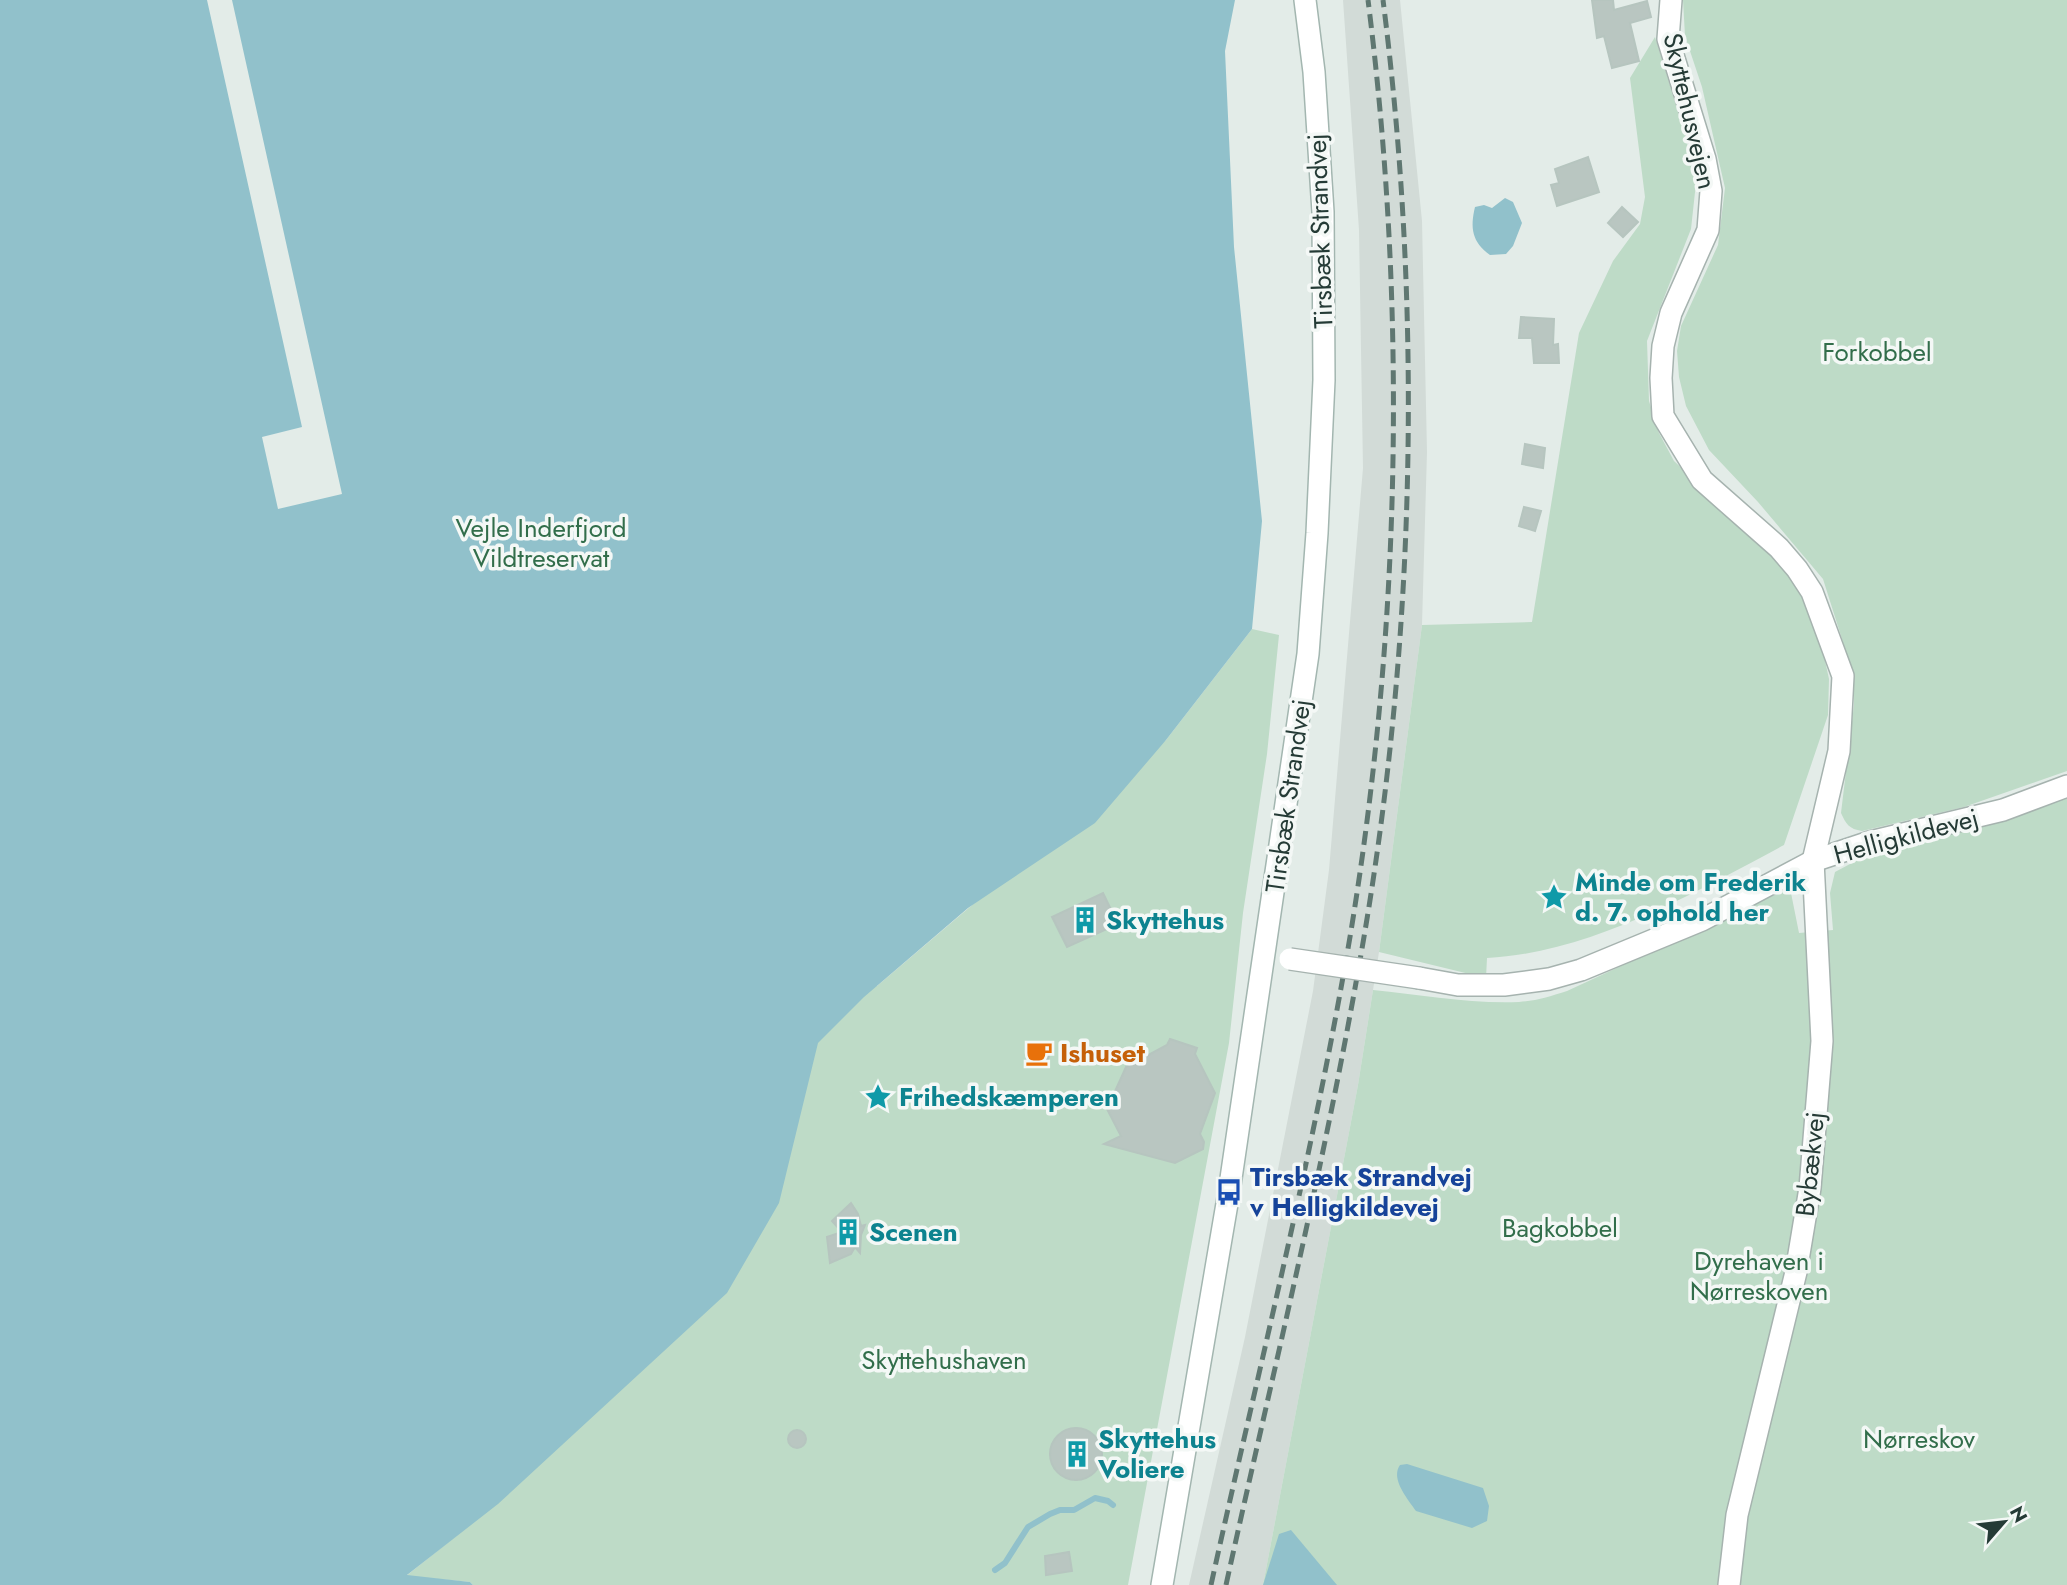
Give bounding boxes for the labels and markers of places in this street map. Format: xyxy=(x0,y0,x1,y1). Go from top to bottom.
place label: Minde om Frederik d. 7. ophold her xyxy=(1575,863,1806,931)
place icon: Minde om Frederik d. 7. ophold her xyxy=(1539,882,1569,912)
place label: Skyttehus xyxy=(1106,901,1224,939)
building icon: Skyttehus xyxy=(1070,905,1100,935)
place label: Ishuset xyxy=(1060,1034,1146,1072)
cafe icon: Ishuset xyxy=(1024,1038,1054,1068)
place label: Frihedskæmperen xyxy=(899,1078,1119,1116)
place icon: Frihedskæmperen xyxy=(863,1082,893,1112)
place label: Tirsbæk Strandvej v Helligkildevej xyxy=(1249,1158,1472,1226)
bus stop icon: Tirsbæk Strandvej v Helligkildevej xyxy=(1214,1177,1244,1207)
place label: Scenen xyxy=(869,1213,958,1251)
building icon: Scenen xyxy=(833,1217,863,1247)
place label: Skyttehus Voliere xyxy=(1097,1420,1216,1488)
building icon: Skyttehus Voliere xyxy=(1062,1439,1092,1469)

